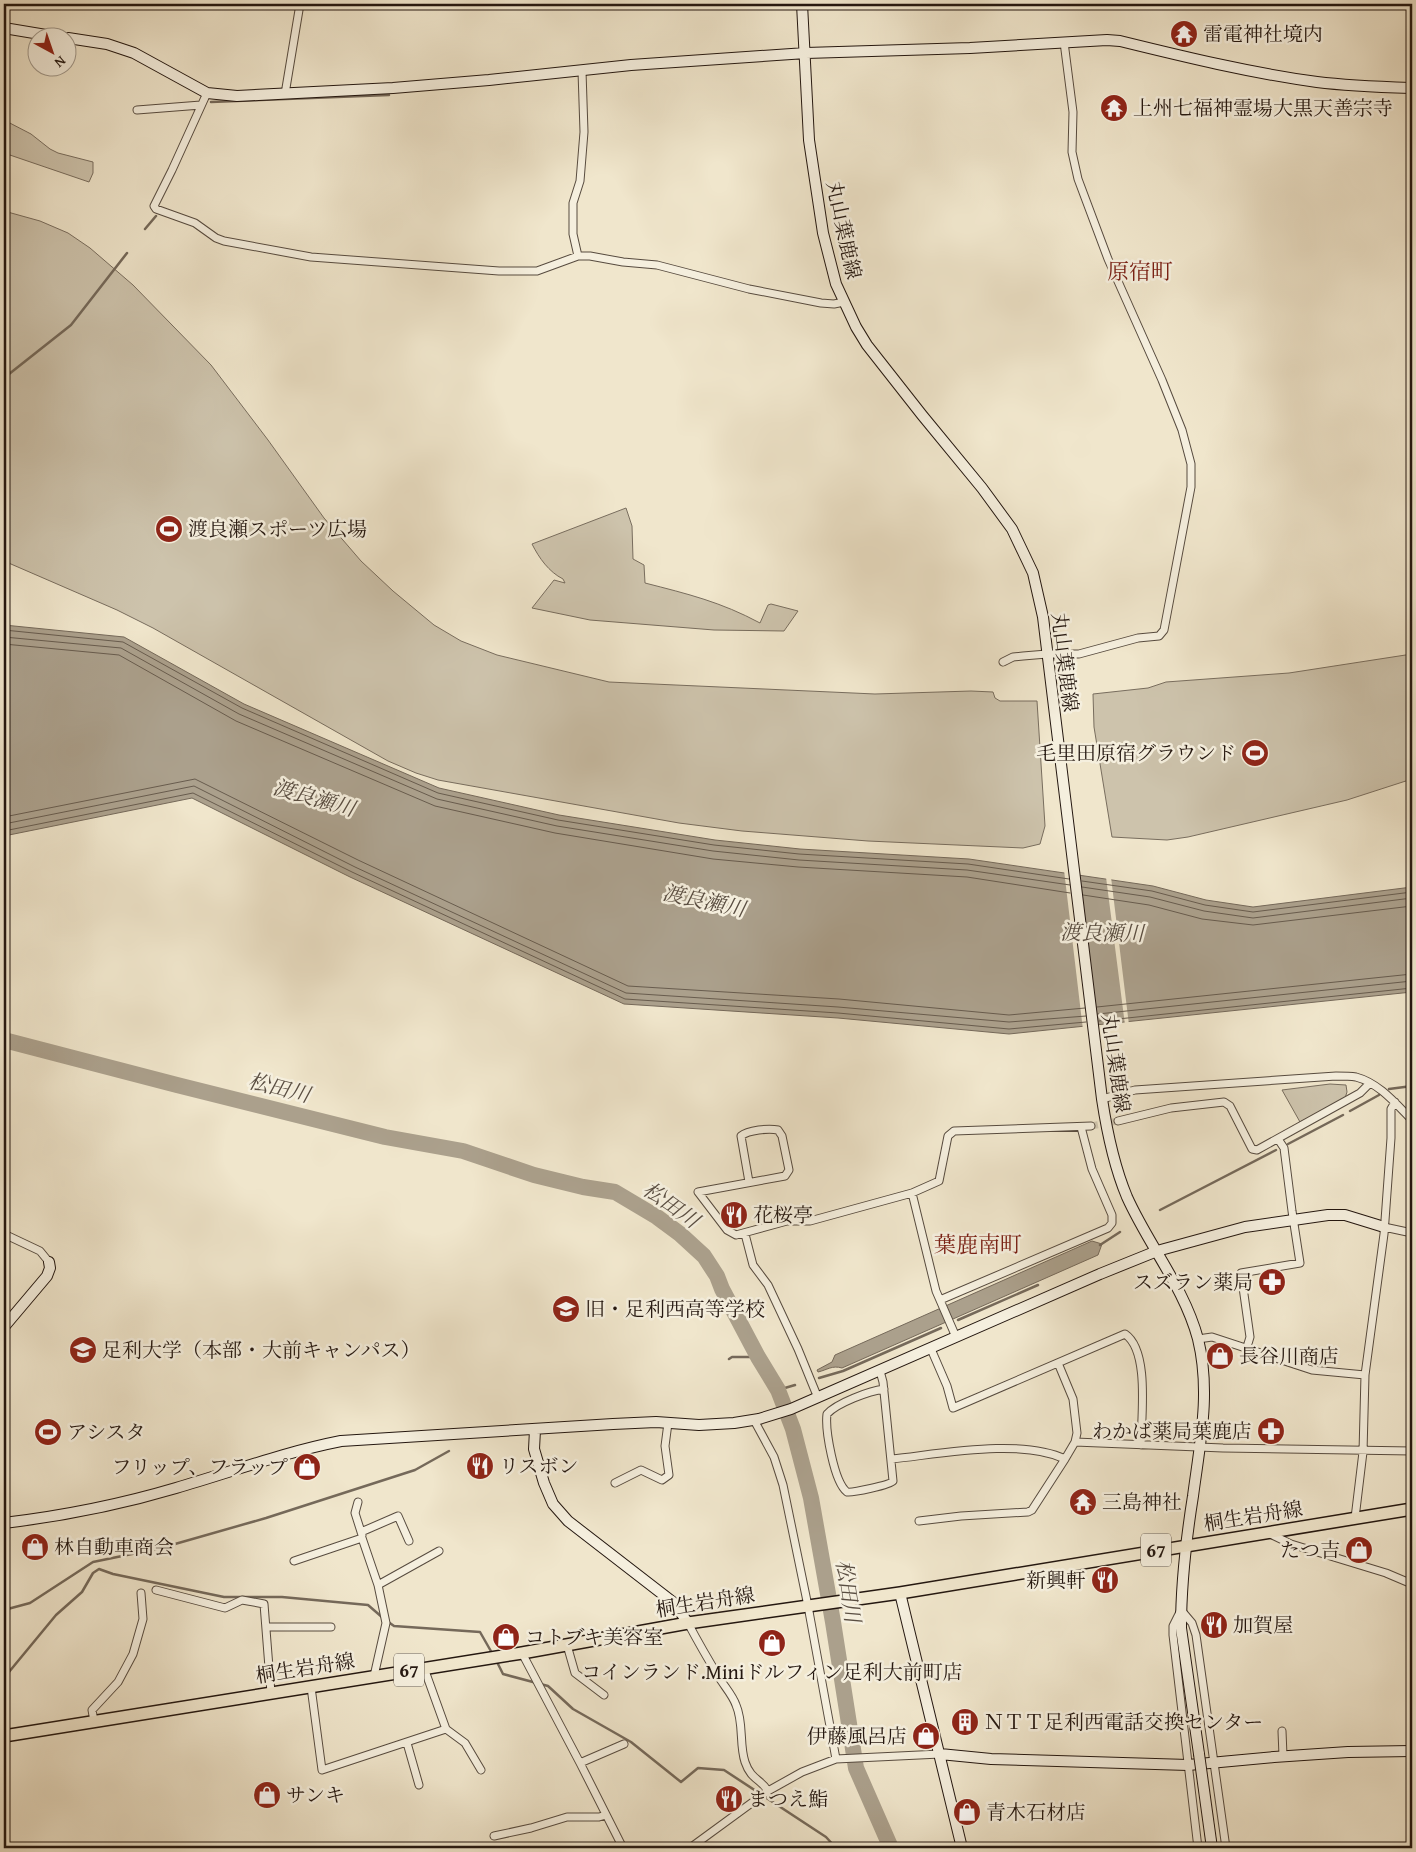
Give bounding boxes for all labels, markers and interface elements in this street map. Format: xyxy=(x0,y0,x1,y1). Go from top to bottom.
temple icon: 雷電神社境内 xyxy=(1169,19,1199,49)
place label: 雷電神社境内 xyxy=(1203,19,1323,48)
north arrow xyxy=(28,28,78,78)
text: N xyxy=(50,51,70,73)
temple icon: 上州七福神霊場大黒天善宗寺 xyxy=(1099,93,1129,123)
place label: 上州七福神霊場大黒天善宗寺 xyxy=(1133,93,1393,122)
street label: 丸山葉鹿線 xyxy=(820,178,869,282)
district label: 原宿町 xyxy=(1107,255,1173,287)
sports icon: 渡良瀬スポーツ広場 xyxy=(154,514,184,544)
place label: 渡良瀬スポーツ広場 xyxy=(188,514,367,543)
street label: 丸山葉鹿線 xyxy=(1045,611,1086,713)
place label: 毛里田原宿グラウンド xyxy=(1036,738,1236,767)
sports icon: 毛里田原宿グラウンド xyxy=(1240,738,1270,768)
water label: 渡良瀬川 xyxy=(269,771,361,825)
water label: 渡良瀬川 xyxy=(660,877,750,925)
water label: 渡良瀬川 xyxy=(1060,916,1146,949)
street label: 丸山葉鹿線 xyxy=(1095,1011,1138,1114)
water label: 松田川 xyxy=(245,1065,315,1111)
water label: 松田川 xyxy=(637,1174,708,1237)
restaurant icon: 花桜亭 xyxy=(719,1200,749,1230)
place label: 花桜亭 xyxy=(753,1200,813,1229)
district label: 葉鹿南町 xyxy=(934,1228,1022,1260)
place label: スズラン薬局 xyxy=(1133,1267,1253,1296)
pharmacy icon: スズラン薬局 xyxy=(1257,1267,1287,1297)
school or university icon: 旧・足利西高等学校 xyxy=(551,1294,581,1324)
place label: 旧・足利西高等学校 xyxy=(585,1294,765,1323)
school or university icon: 足利大学（本部・大前キャンパス） xyxy=(68,1335,98,1365)
place label: 足利大学（本部・大前キャンパス） xyxy=(102,1335,421,1364)
shop icon: 長谷川商店 xyxy=(1205,1341,1235,1371)
place label: 長谷川商店 xyxy=(1239,1341,1339,1370)
place label: わかば薬局葉鹿店 xyxy=(1092,1416,1252,1445)
pharmacy icon: わかば薬局葉鹿店 xyxy=(1256,1416,1286,1446)
sports icon: アシスタ xyxy=(33,1417,63,1447)
place label: アシスタ xyxy=(67,1417,146,1446)
restaurant icon: リスボン xyxy=(465,1451,495,1481)
place label: リスボン xyxy=(499,1451,579,1480)
place label: フリップ、フラップ xyxy=(112,1452,288,1481)
shop icon: フリップ、フラップ xyxy=(292,1452,322,1482)
temple icon: 三島神社 xyxy=(1068,1487,1098,1517)
place label: 三島神社 xyxy=(1102,1487,1182,1516)
street label: 桐生岩舟線 xyxy=(1201,1493,1305,1538)
shop icon: 林自動車商会 xyxy=(20,1532,50,1562)
place label: 林自動車商会 xyxy=(54,1532,174,1561)
road number: 67 xyxy=(1141,1534,1171,1566)
place label: たつ吉 xyxy=(1280,1535,1340,1564)
shop icon: たつ吉 xyxy=(1344,1535,1374,1565)
water label: 松田川 xyxy=(828,1557,869,1626)
place label: 新興軒 xyxy=(1026,1565,1086,1594)
restaurant icon: 新興軒 xyxy=(1090,1565,1120,1595)
street label: 桐生岩舟線 xyxy=(653,1579,757,1624)
restaurant icon: 加賀屋 xyxy=(1199,1610,1229,1640)
place label: 加賀屋 xyxy=(1233,1610,1293,1639)
shop icon: コトブキ美容室 xyxy=(491,1622,521,1652)
place label: コトブキ美容室 xyxy=(525,1622,664,1651)
shop icon: コインランド.Miniドルフィン足利大前町店 xyxy=(757,1628,787,1658)
street label: 桐生岩舟線 xyxy=(253,1645,357,1690)
road number: 67 xyxy=(394,1654,424,1686)
place label: コインランド.Miniドルフィン足利大前町店 xyxy=(581,1657,963,1686)
building icon: ＮＴＴ足利西電話交換センター xyxy=(950,1707,980,1737)
place label: ＮＴＴ足利西電話交換センター xyxy=(984,1707,1263,1736)
place label: 伊藤風呂店 xyxy=(807,1721,907,1750)
shop icon: 伊藤風呂店 xyxy=(911,1721,941,1751)
shop icon: サンキ xyxy=(252,1780,282,1810)
place label: サンキ xyxy=(286,1780,345,1809)
restaurant icon: まつえ鮨 xyxy=(714,1784,744,1814)
place label: まつえ鮨 xyxy=(748,1784,828,1813)
shop icon: 青木石材店 xyxy=(952,1797,982,1827)
place label: 青木石材店 xyxy=(986,1797,1086,1826)

